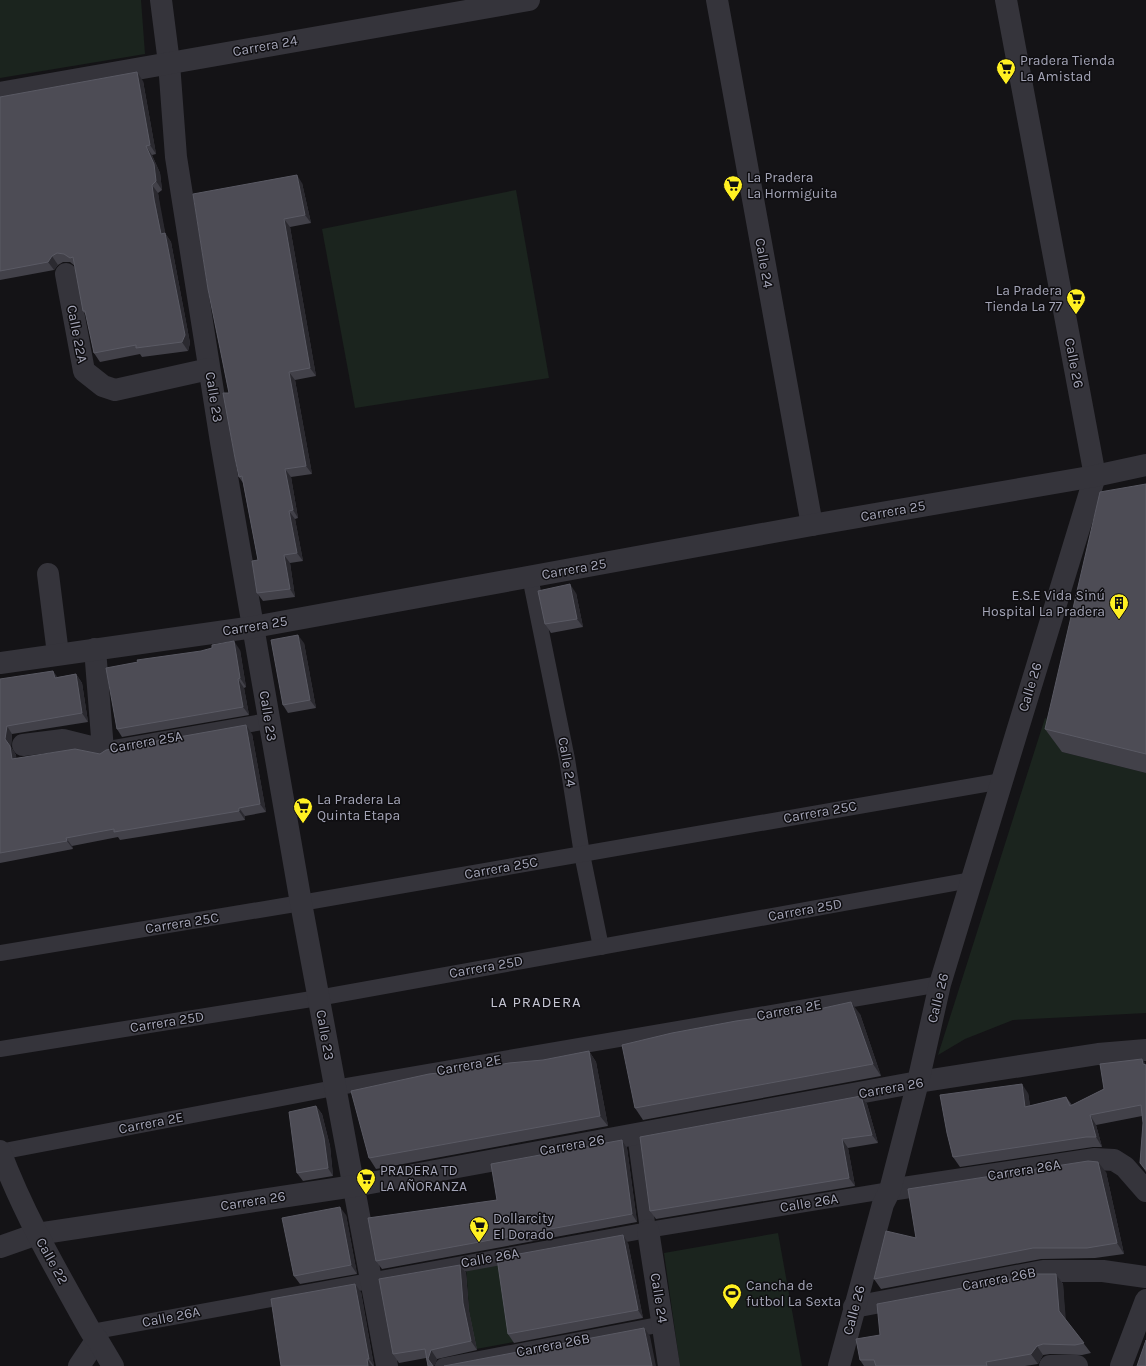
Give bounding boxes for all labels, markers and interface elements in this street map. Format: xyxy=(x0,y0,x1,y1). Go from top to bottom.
street label: Carrera 24 xyxy=(231,32,299,60)
place label: Pradera Tienda La Amistad xyxy=(1020,52,1115,85)
supermarket icon: Pradera Tienda La Amistad xyxy=(995,57,1017,85)
place label: La Pradera La Hormiguita xyxy=(747,169,837,202)
supermarket icon: La Pradera La Hormiguita xyxy=(722,174,744,202)
street label: Calle 24 xyxy=(751,237,777,290)
place label: La Pradera Tienda La 77 xyxy=(985,282,1062,315)
supermarket icon: La Pradera Tienda La 77 xyxy=(1065,287,1087,315)
street label: Calle 22A xyxy=(63,303,91,365)
street label: Calle 26 xyxy=(1061,336,1087,390)
street label: Calle 23 xyxy=(202,370,226,424)
street label: Carrera 25 xyxy=(859,497,927,525)
street label: Carrera 25 xyxy=(540,555,608,583)
place label: E.S.E Vida Sinú Hospital La Pradera xyxy=(982,587,1105,620)
building icon: E.S.E Vida Sinú Hospital La Pradera xyxy=(1108,592,1130,620)
street label: Carrera 25 xyxy=(221,612,289,640)
street label: Calle 26 xyxy=(1014,660,1046,714)
street label: Calle 23 xyxy=(256,689,280,743)
street label: Carrera 25A xyxy=(108,727,184,757)
street label: Calle 24 xyxy=(554,736,580,789)
place label: La Pradera La Quinta Etapa xyxy=(317,791,401,824)
supermarket icon: La Pradera La Quinta Etapa xyxy=(292,796,314,824)
street label: Carrera 25C xyxy=(782,797,858,827)
street label: Carrera 25C xyxy=(463,853,539,883)
street label: Carrera 25D xyxy=(767,895,843,925)
street label: Carrera 25C xyxy=(144,909,220,937)
street label: Carrera 25D xyxy=(448,952,524,982)
street label: Calle 26 xyxy=(924,971,952,1025)
district label: LA PRADERA xyxy=(490,993,582,1011)
street label: Carrera 2E xyxy=(755,996,823,1024)
street label: Carrera 25D xyxy=(129,1008,205,1036)
street label: Calle 23 xyxy=(312,1008,338,1062)
street label: Carrera 2E xyxy=(435,1051,503,1079)
street label: Carrera 26 xyxy=(857,1074,925,1102)
street label: Carrera 2E xyxy=(117,1108,185,1138)
street label: Carrera 26 xyxy=(538,1131,606,1159)
street label: Carrera 26A xyxy=(986,1156,1062,1184)
place label: PRADERA TD LA AÑORANZA xyxy=(380,1162,467,1195)
supermarket icon: PRADERA TD LA AÑORANZA xyxy=(355,1167,377,1195)
street label: Carrera 26 xyxy=(219,1187,287,1215)
street label: Calle 26A xyxy=(779,1190,839,1216)
place label: Dollarcity El Dorado xyxy=(493,1210,554,1243)
supermarket icon: Dollarcity El Dorado xyxy=(468,1215,490,1243)
street label: Calle 22 xyxy=(32,1235,72,1287)
street label: Calle 26A xyxy=(460,1245,520,1271)
street label: Carrera 26B xyxy=(961,1264,1037,1294)
street label: Calle 24 xyxy=(647,1272,671,1324)
place label: Cancha de futbol La Sexta xyxy=(746,1277,841,1310)
sports icon: Cancha de futbol La Sexta xyxy=(721,1282,743,1310)
street label: Calle 26 xyxy=(839,1283,869,1337)
street label: Calle 26A xyxy=(141,1303,201,1331)
street label: Carrera 26B xyxy=(515,1330,591,1360)

